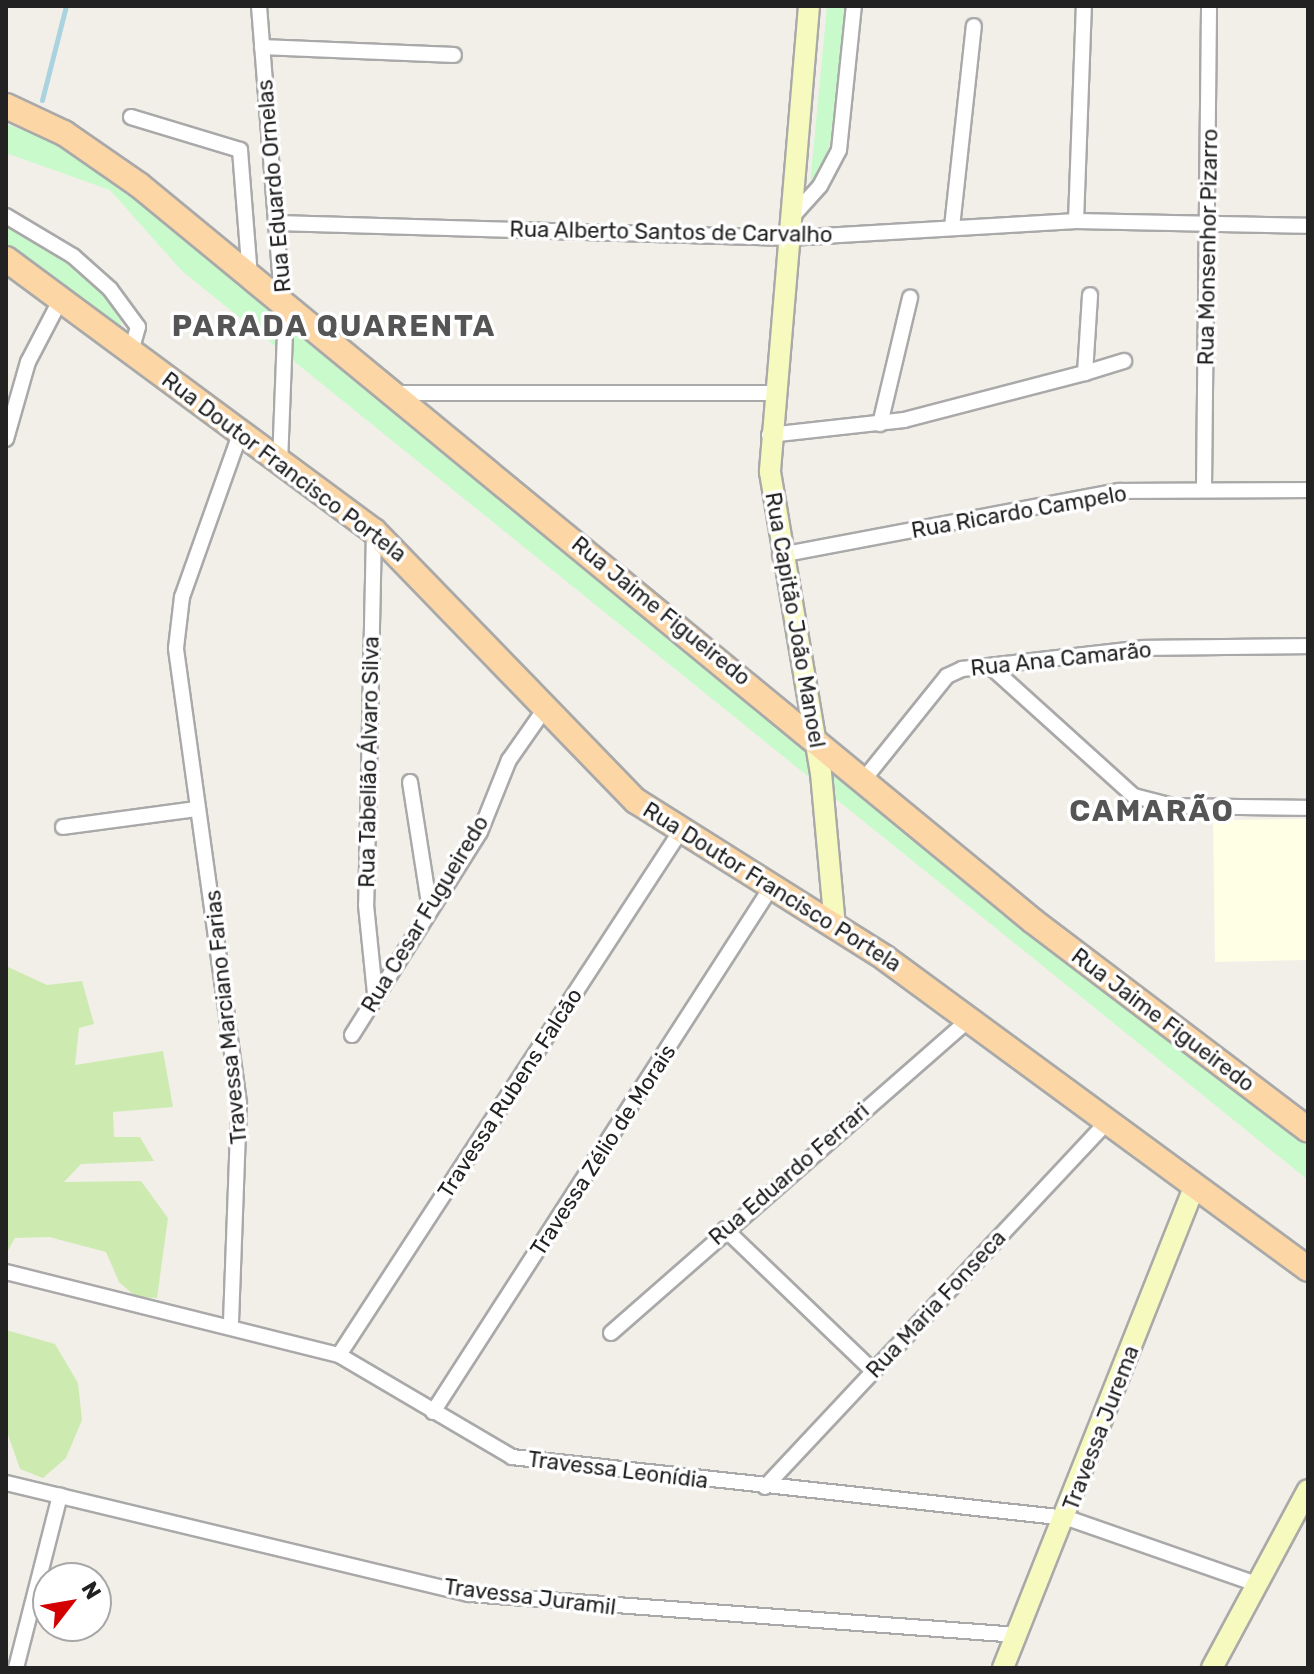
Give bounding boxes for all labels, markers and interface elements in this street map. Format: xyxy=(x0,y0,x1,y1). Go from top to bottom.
street label: Rua Eduardo Ornelas xyxy=(252,78,296,294)
street label: Rua Monsenhor Pizarro xyxy=(1193,128,1223,366)
street label: Rua Alberto Santos de Carvalho xyxy=(509,216,833,248)
district label: PARADA QUARENTA xyxy=(171,308,497,344)
street label: Rua Doutor Francisco Portela xyxy=(156,366,412,568)
street label: Rua Ricardo Campelo xyxy=(909,480,1129,544)
street label: Rua Capitão João Manoel xyxy=(759,490,831,750)
street label: Rua Jaime Figueiredo xyxy=(566,531,756,691)
street label: Rua Tabelião Álvaro Silva xyxy=(354,635,384,889)
street label: Rua Ana Camarão xyxy=(969,636,1153,682)
district label: CAMARÃO xyxy=(1069,793,1235,829)
street label: Rua Doutor Francisco Portela xyxy=(638,796,906,978)
street label: Rua Cesar Fugueiredo xyxy=(356,811,494,1017)
street label: Travessa Marciano Farias xyxy=(200,889,252,1145)
street label: Rua Jaime Figueiredo xyxy=(1066,943,1260,1097)
street label: Travessa Rubens Falcão xyxy=(432,983,588,1203)
street label: Travessa Zélio de Morais xyxy=(525,1039,681,1261)
street label: Rua Eduardo Ferrari xyxy=(704,1097,874,1251)
street label: Rua Maria Fonseca xyxy=(861,1225,1011,1383)
street label: Travessa Jurema xyxy=(1057,1342,1145,1514)
street label: Travessa Leonídia xyxy=(526,1446,710,1494)
north arrow xyxy=(32,1562,112,1642)
street label: Travessa Juramil xyxy=(443,1573,617,1621)
text: N xyxy=(76,1577,107,1604)

